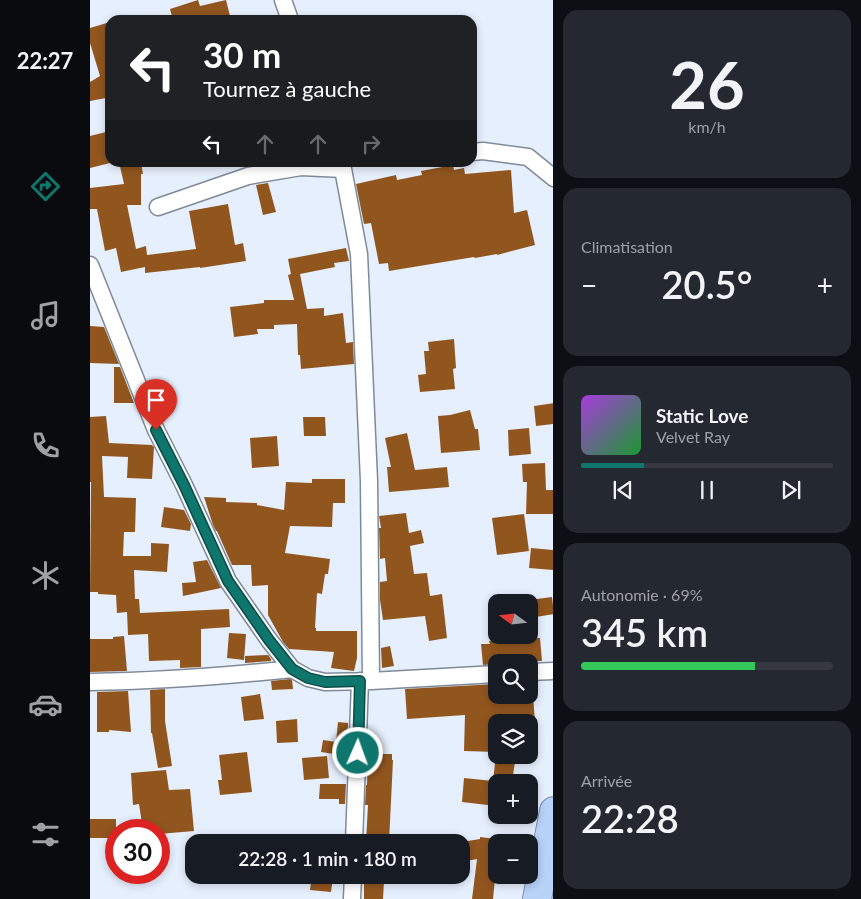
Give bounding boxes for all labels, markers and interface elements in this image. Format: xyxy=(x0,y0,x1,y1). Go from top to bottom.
text: 30 m xyxy=(203,33,281,75)
icon: left xyxy=(120,35,185,100)
text: 26 xyxy=(669,45,745,123)
text: 22:27 xyxy=(17,47,73,74)
text: Tournez à gauche xyxy=(203,75,371,102)
text: km/h xyxy=(688,117,726,136)
icon: left xyxy=(198,130,226,158)
icon: ahead xyxy=(251,130,279,158)
icon: ahead xyxy=(304,130,332,158)
icon: right xyxy=(357,130,385,158)
icon: directions xyxy=(28,169,63,204)
text: Climatisation xyxy=(581,237,673,256)
text: 20.5° xyxy=(662,261,752,307)
text: − xyxy=(581,268,597,302)
text: + xyxy=(817,268,833,302)
icon: music xyxy=(28,298,63,333)
pin xyxy=(135,379,177,430)
icon: arrive xyxy=(142,386,170,414)
text: Static Love xyxy=(656,404,748,427)
text: Velvet Ray xyxy=(656,427,730,446)
icon: phone xyxy=(28,428,63,463)
icon: previous xyxy=(609,476,637,504)
icon: pause xyxy=(693,476,721,504)
icon: next xyxy=(777,476,805,504)
icon: climate xyxy=(28,558,63,593)
text: Autonomie · 69% xyxy=(581,585,703,604)
north arrow xyxy=(488,594,538,644)
map controls xyxy=(488,594,538,884)
text: 345 km xyxy=(581,609,708,655)
button: search xyxy=(488,654,538,704)
icon: car xyxy=(28,687,63,722)
button: layers xyxy=(488,714,538,764)
position arrow xyxy=(331,726,383,778)
text: Arrivée xyxy=(581,771,632,790)
button: + xyxy=(488,774,538,824)
text: 22:28 xyxy=(581,795,679,841)
icon: filters xyxy=(28,817,63,852)
speed limit sign: 30 xyxy=(105,819,170,884)
button: − xyxy=(488,834,538,884)
text: 22:28 · 1 min · 180 m xyxy=(238,847,417,870)

